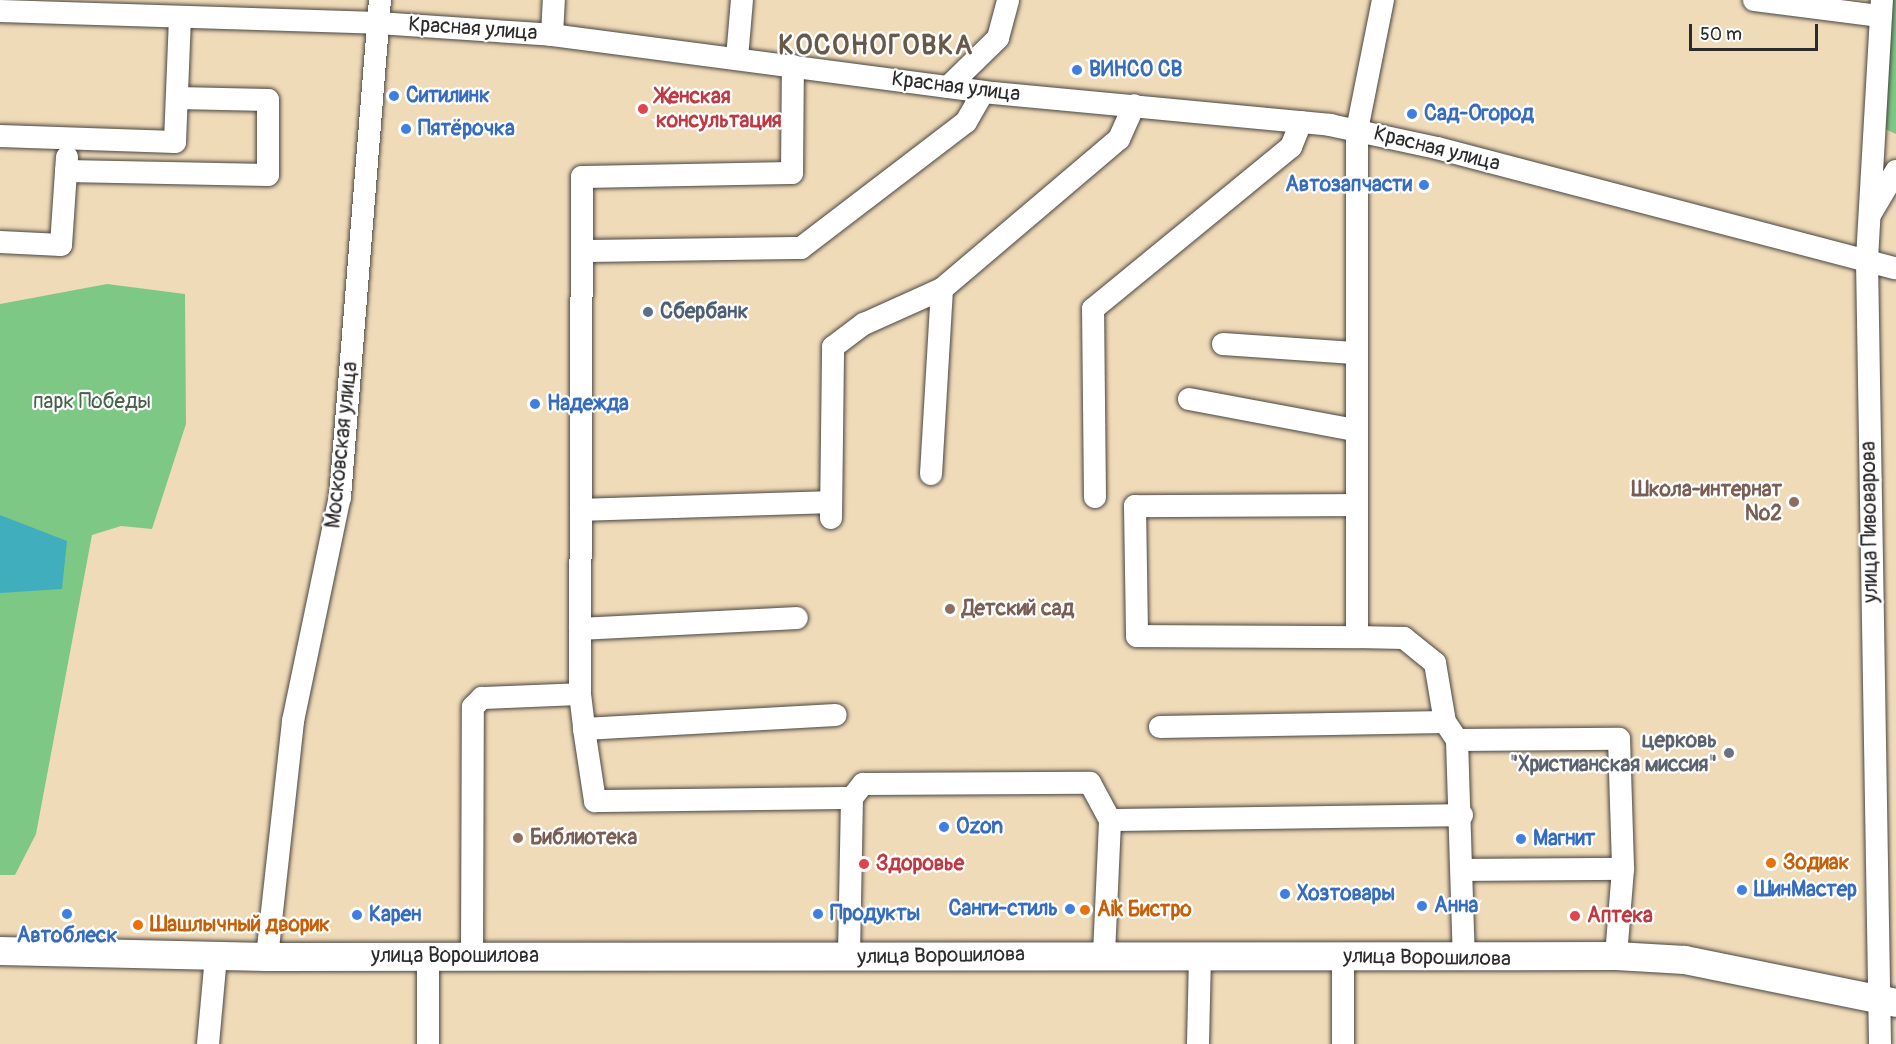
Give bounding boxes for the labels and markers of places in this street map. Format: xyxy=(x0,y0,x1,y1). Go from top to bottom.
place label: ВИНСО СВ xyxy=(1089,57,1182,83)
marker: ВИНСО СВ xyxy=(1070,63,1084,77)
place label: Ситилинк xyxy=(406,83,490,109)
place label: Женская консультация xyxy=(656,84,782,134)
marker: Ситилинк xyxy=(387,89,401,103)
marker: Женская консультация xyxy=(634,100,652,118)
place label: Сад-Огород xyxy=(1424,101,1534,127)
marker: Сад-Огород xyxy=(1405,107,1419,121)
place label: Пятёрочка xyxy=(418,116,515,142)
marker: Пятёрочка xyxy=(399,122,413,136)
place label: Автозапчасти xyxy=(1285,172,1412,198)
marker: Автозапчасти xyxy=(1417,178,1431,192)
place label: Сбербанк xyxy=(660,299,748,325)
marker: Сбербанк xyxy=(641,305,655,319)
place label: Надежда xyxy=(547,391,629,417)
marker: Надежда xyxy=(528,397,542,411)
place label: Школа-интернат №2 xyxy=(1632,477,1782,527)
marker: Школа-интернат №2 xyxy=(1787,495,1801,509)
place label: Детский сад xyxy=(962,596,1074,622)
marker: Детский сад xyxy=(943,602,957,616)
place label: церковь "Христианская миссия" xyxy=(1510,728,1717,778)
marker: церковь "Христианская миссия" xyxy=(1722,746,1736,760)
place label: Ozon xyxy=(956,814,1003,840)
marker: Ozon xyxy=(937,820,951,834)
place label: Библиотека xyxy=(530,825,637,851)
place label: Магнит xyxy=(1533,826,1595,852)
marker: Библиотека xyxy=(511,831,525,845)
marker: Магнит xyxy=(1514,832,1528,846)
place label: Зодиак xyxy=(1783,850,1849,876)
place label: Здоровье xyxy=(876,851,964,877)
marker: Зодиак xyxy=(1764,856,1778,870)
marker: Здоровье xyxy=(857,857,871,871)
place label: ШинМастер xyxy=(1754,877,1857,903)
place label: Хозтовары xyxy=(1297,881,1395,907)
marker: ШинМастер xyxy=(1735,883,1749,897)
marker: Хозтовары xyxy=(1278,887,1292,901)
place label: Анна xyxy=(1434,893,1478,919)
place label: Санги-стиль xyxy=(949,896,1058,922)
place label: Aik Бистро xyxy=(1097,897,1192,923)
marker: Анна xyxy=(1415,899,1429,913)
place label: Продукты xyxy=(830,901,920,927)
place label: Карен xyxy=(369,902,422,928)
marker: Санги-стиль xyxy=(1063,902,1077,916)
marker: Aik Бистро xyxy=(1078,903,1092,917)
place label: Аптека xyxy=(1587,903,1653,929)
marker: Автоблеск xyxy=(60,907,74,921)
marker: Продукты xyxy=(811,907,825,921)
marker: Карен xyxy=(350,908,364,922)
marker: Аптека xyxy=(1568,909,1582,923)
place label: Шашлычный дворик xyxy=(150,912,330,938)
marker: Шашлычный дворик xyxy=(131,918,145,932)
place label: Автоблеск xyxy=(17,923,117,949)

